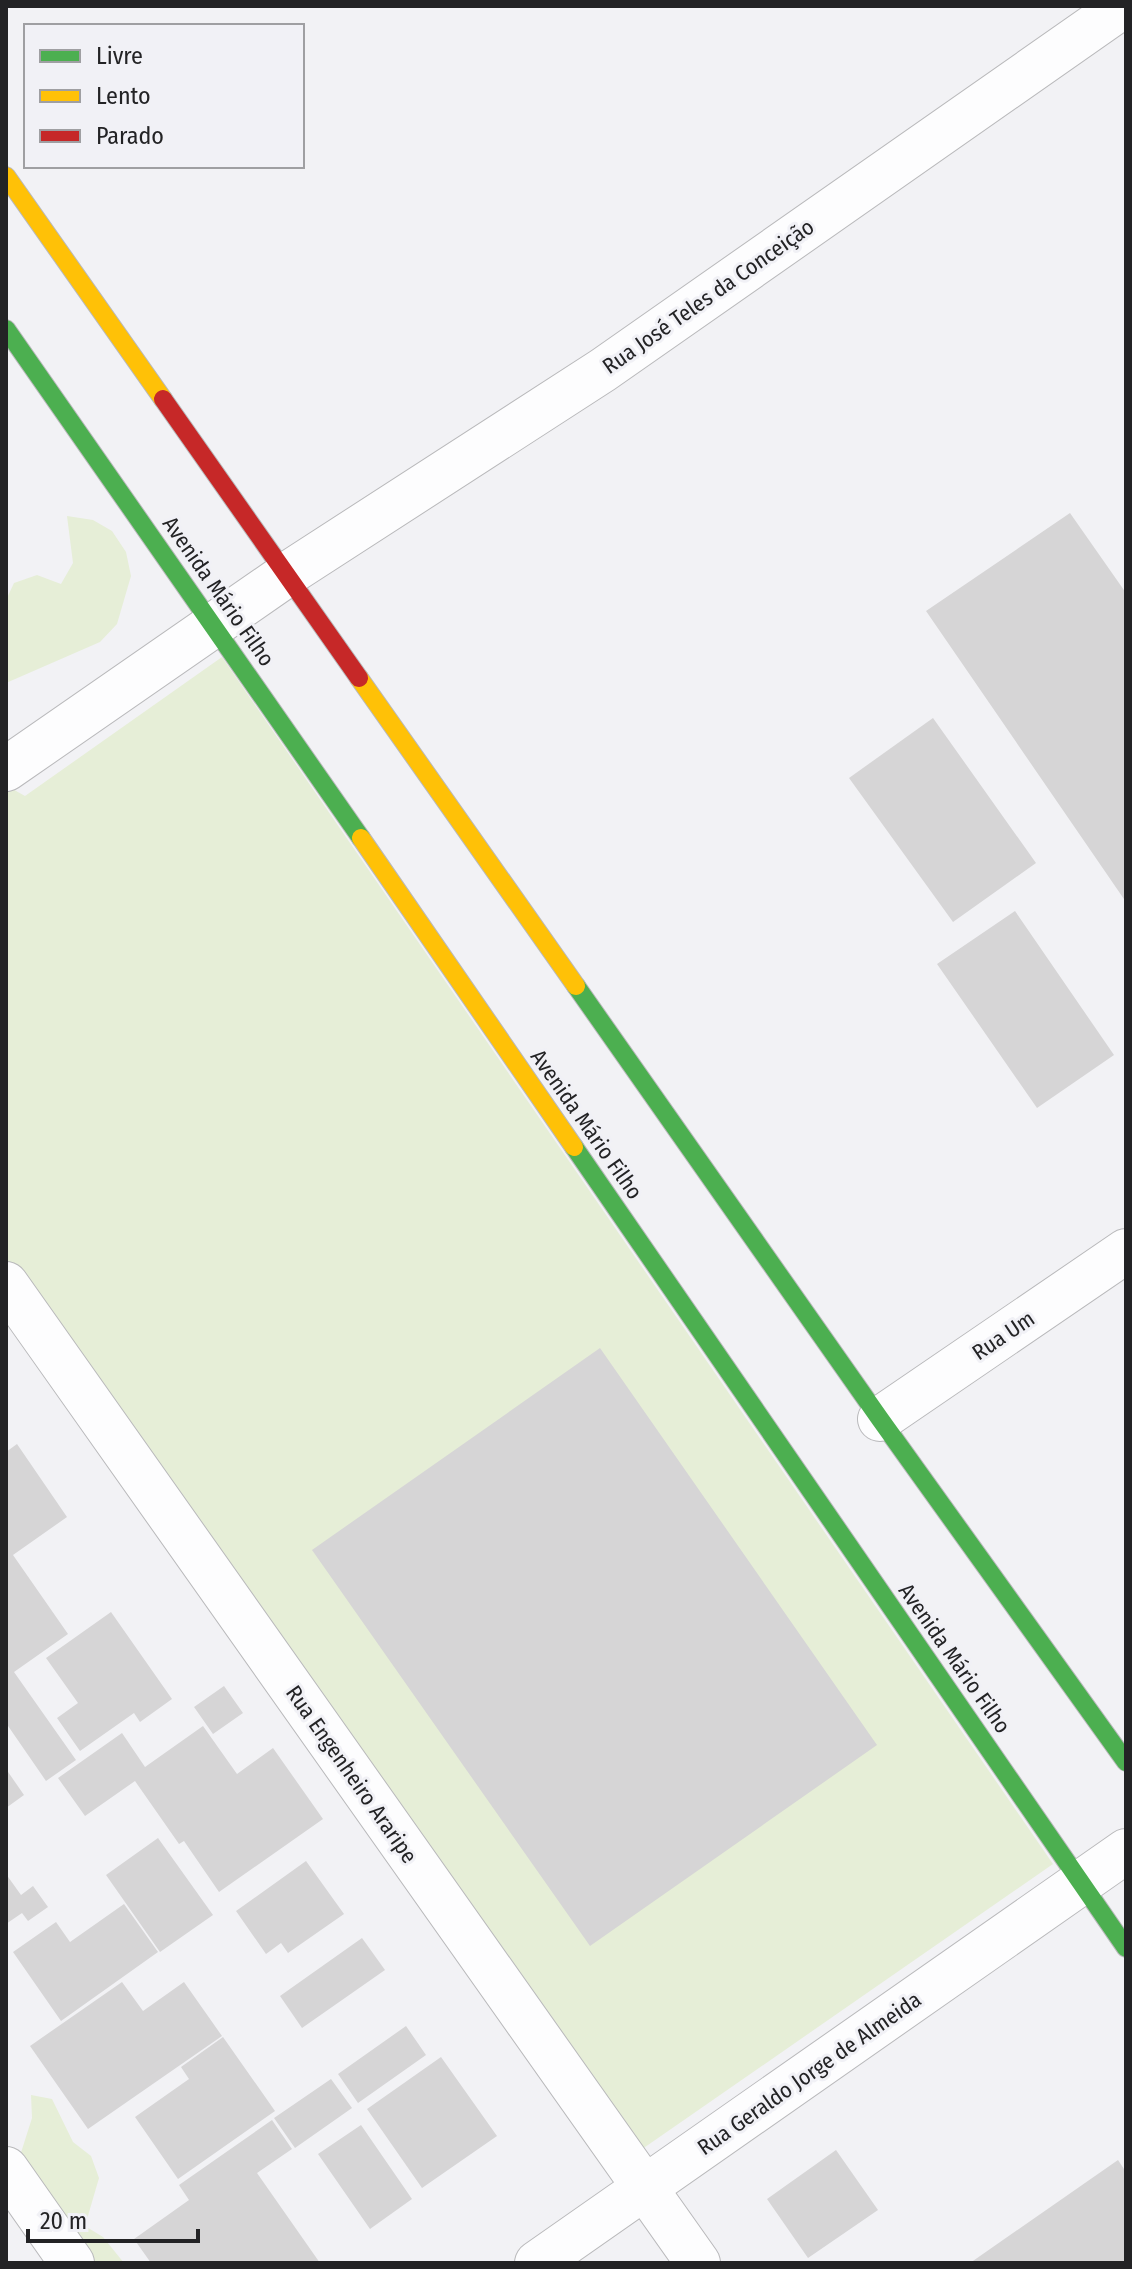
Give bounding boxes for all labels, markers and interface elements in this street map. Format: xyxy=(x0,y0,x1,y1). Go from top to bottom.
legend xyxy=(24,24,304,168)
text: Livre xyxy=(96,42,143,70)
text: Lento xyxy=(96,82,151,110)
text: Parado xyxy=(96,122,164,150)
street label: Rua José Teles da Conceição xyxy=(597,213,819,380)
street label: Avenida Mário Filho xyxy=(157,511,280,671)
street label: Avenida Mário Filho xyxy=(525,1044,648,1204)
street label: Rua Um xyxy=(967,1305,1040,1366)
street label: Avenida Mário Filho xyxy=(893,1578,1016,1738)
street label: Rua Engenheiro Araripe xyxy=(280,1680,423,1868)
street label: Rua Geraldo Jorge de Almeida xyxy=(692,1986,926,2161)
scale bar xyxy=(28,2193,198,2243)
text: 20 m xyxy=(40,2207,87,2235)

